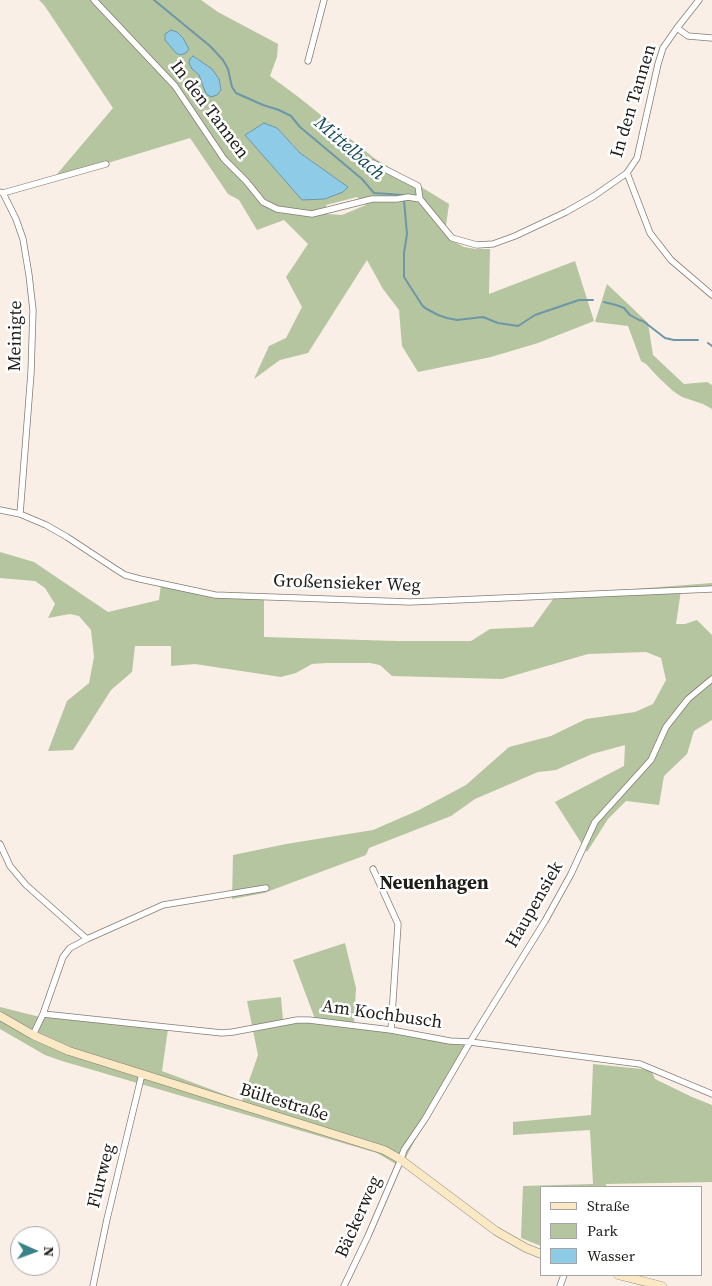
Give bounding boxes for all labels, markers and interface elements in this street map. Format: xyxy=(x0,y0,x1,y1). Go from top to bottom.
street label: In den Tannen xyxy=(607,42,661,160)
street label: In den Tannen xyxy=(165,57,253,163)
water label: Mittelbach xyxy=(309,112,389,186)
street label: Meinigte xyxy=(5,300,27,372)
street label: Großensieker Weg xyxy=(273,571,421,597)
street label: Haupensiek xyxy=(502,858,568,952)
district label: Neuenhagen xyxy=(379,873,489,895)
street label: Am Kochbusch xyxy=(320,996,444,1034)
street label: Bültestraße xyxy=(237,1079,331,1127)
street label: Flurweg xyxy=(84,1141,120,1211)
street label: Bäckerweg xyxy=(331,1173,387,1261)
legend xyxy=(540,1186,702,1276)
text: Straße xyxy=(587,1195,630,1216)
text: Park xyxy=(587,1220,618,1241)
north arrow xyxy=(10,1226,60,1276)
text: Wasser xyxy=(587,1245,635,1266)
text: N xyxy=(39,1246,59,1257)

